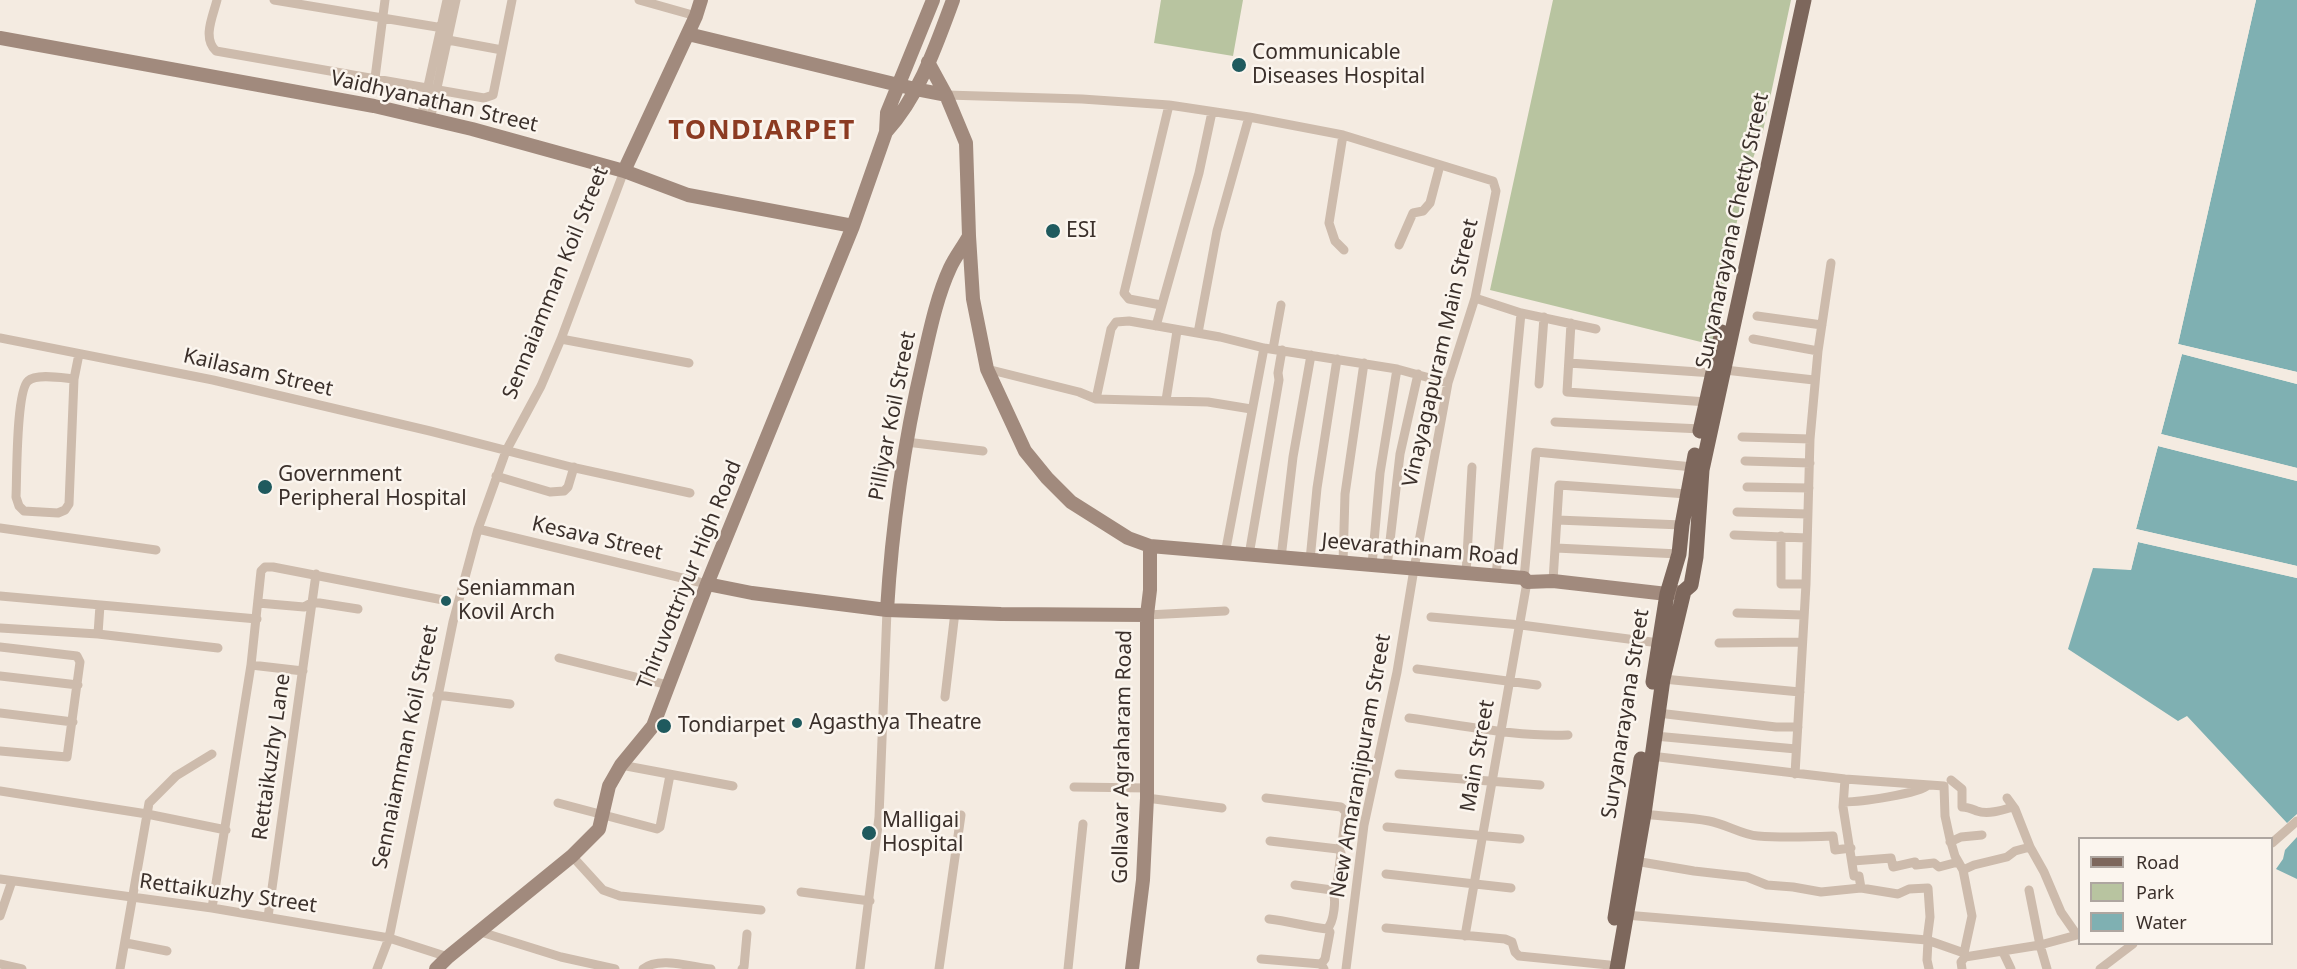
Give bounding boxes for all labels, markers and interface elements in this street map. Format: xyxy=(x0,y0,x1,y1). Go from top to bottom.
place label: Communicable Diseases Hospital xyxy=(1252,40,1425,90)
marker: Communicable Diseases Hospital xyxy=(1230,56,1248,74)
street label: Vaidhyanathan Street xyxy=(328,66,540,138)
street label: Suryanarayana Chetty Street xyxy=(1691,91,1775,371)
district label: TONDIARPET xyxy=(668,115,856,147)
street label: Sennaiamman Koil Street xyxy=(498,163,614,403)
street label: Vinayagapuram Main Street xyxy=(1398,217,1484,489)
place label: ESI xyxy=(1066,218,1096,244)
marker: ESI xyxy=(1044,222,1062,240)
street label: Pilliyar Koil Street xyxy=(864,329,922,503)
street label: Kailasam Street xyxy=(181,344,335,402)
street label: Thiruvottriyur High Road xyxy=(632,457,748,693)
place label: Government Peripheral Hospital xyxy=(278,462,467,512)
marker: Government Peripheral Hospital xyxy=(256,478,274,496)
street label: Kesava Street xyxy=(529,512,665,566)
street label: Jeevarathinam Road xyxy=(1320,529,1520,571)
place label: Seniamman Kovil Arch xyxy=(458,576,576,626)
marker: Seniamman Kovil Arch xyxy=(439,594,453,608)
street label: Suryanarayana Street xyxy=(1597,607,1655,821)
street label: Sennaiamman Koil Street xyxy=(368,623,444,871)
street label: Gollavar Agraharam Road xyxy=(1108,630,1138,884)
street label: New Amaranjipuram Street xyxy=(1325,632,1397,900)
street label: Rettaikuzhy Lane xyxy=(248,672,296,842)
street label: Main Street xyxy=(1456,698,1500,814)
place label: Agasthya Theatre xyxy=(809,710,982,736)
place label: Tondiarpet xyxy=(678,713,785,739)
marker: Agasthya Theatre xyxy=(790,716,804,730)
marker: Tondiarpet xyxy=(655,717,673,735)
place label: Malligai Hospital xyxy=(882,808,963,858)
marker: Malligai Hospital xyxy=(860,824,878,842)
legend xyxy=(2078,837,2273,945)
text: Road xyxy=(2136,850,2179,874)
street label: Rettaikuzhy Street xyxy=(138,869,318,919)
text: Park xyxy=(2136,880,2174,904)
text: Water xyxy=(2136,910,2187,934)

